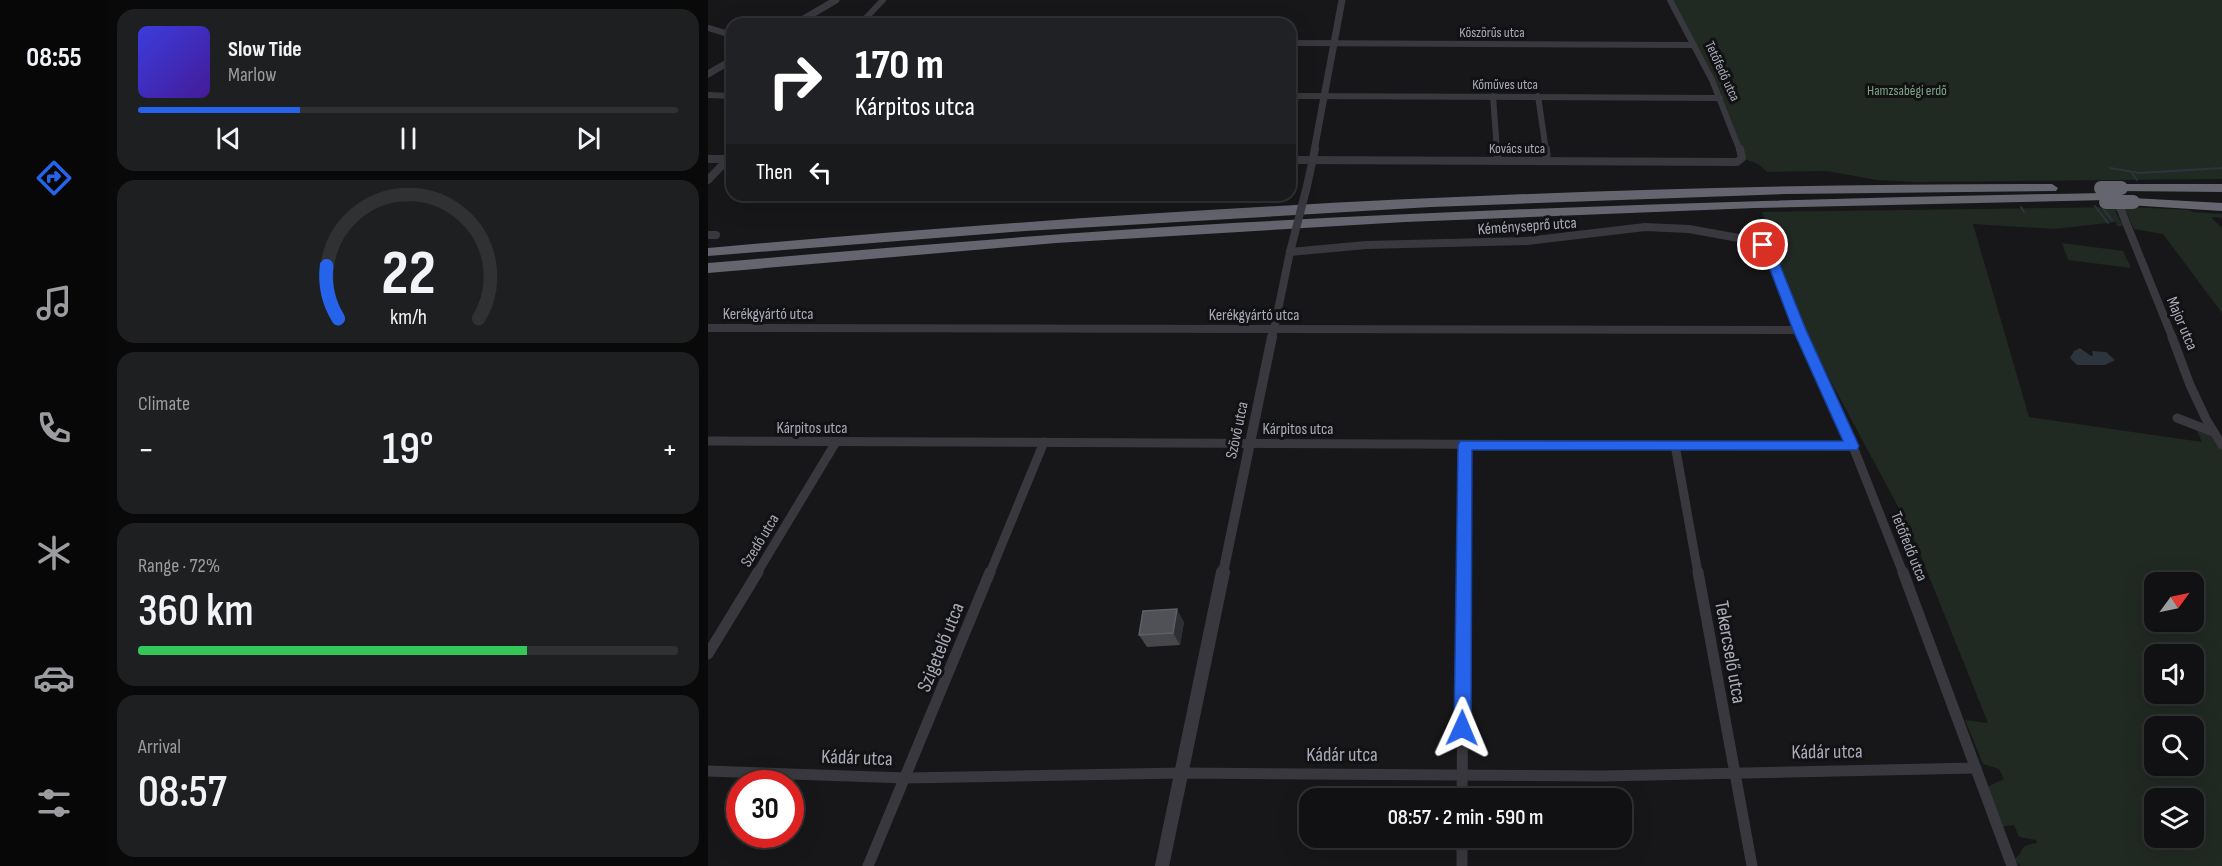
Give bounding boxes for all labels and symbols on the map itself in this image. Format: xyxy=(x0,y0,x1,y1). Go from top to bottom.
street label: Köszörűs utca xyxy=(1459,24,1525,41)
street label: Tetőfedő utca xyxy=(1701,38,1744,104)
street label: Kőműves utca xyxy=(1472,76,1538,93)
park label: Hamzsabégi erdő xyxy=(1867,82,1947,99)
street label: Kovács utca xyxy=(1489,140,1545,157)
street label: Kéményseprő utca xyxy=(1477,214,1577,239)
pin xyxy=(1737,219,1788,270)
street label: Major utca xyxy=(2162,294,2201,353)
street label: Kerékgyártó utca xyxy=(723,305,813,324)
street label: Kerékgyártó utca xyxy=(1209,306,1299,325)
street label: Szövő utca xyxy=(1222,400,1253,461)
street label: Kárpitos utca xyxy=(777,419,847,438)
street label: Kárpitos utca xyxy=(1263,420,1333,439)
street label: Tetőfedő utca xyxy=(1886,509,1931,584)
street label: Szedő utca xyxy=(737,511,783,571)
north arrow xyxy=(2144,572,2204,632)
street label: Szigetelő utca xyxy=(912,599,970,696)
street label: Tekercselő utca xyxy=(1709,599,1751,705)
position arrow xyxy=(1430,696,1494,760)
street label: Kádár utca xyxy=(1791,739,1863,765)
street label: Kádár utca xyxy=(1306,743,1378,767)
street label: Kádár utca xyxy=(821,745,893,771)
speed limit sign: 30 xyxy=(726,770,804,848)

